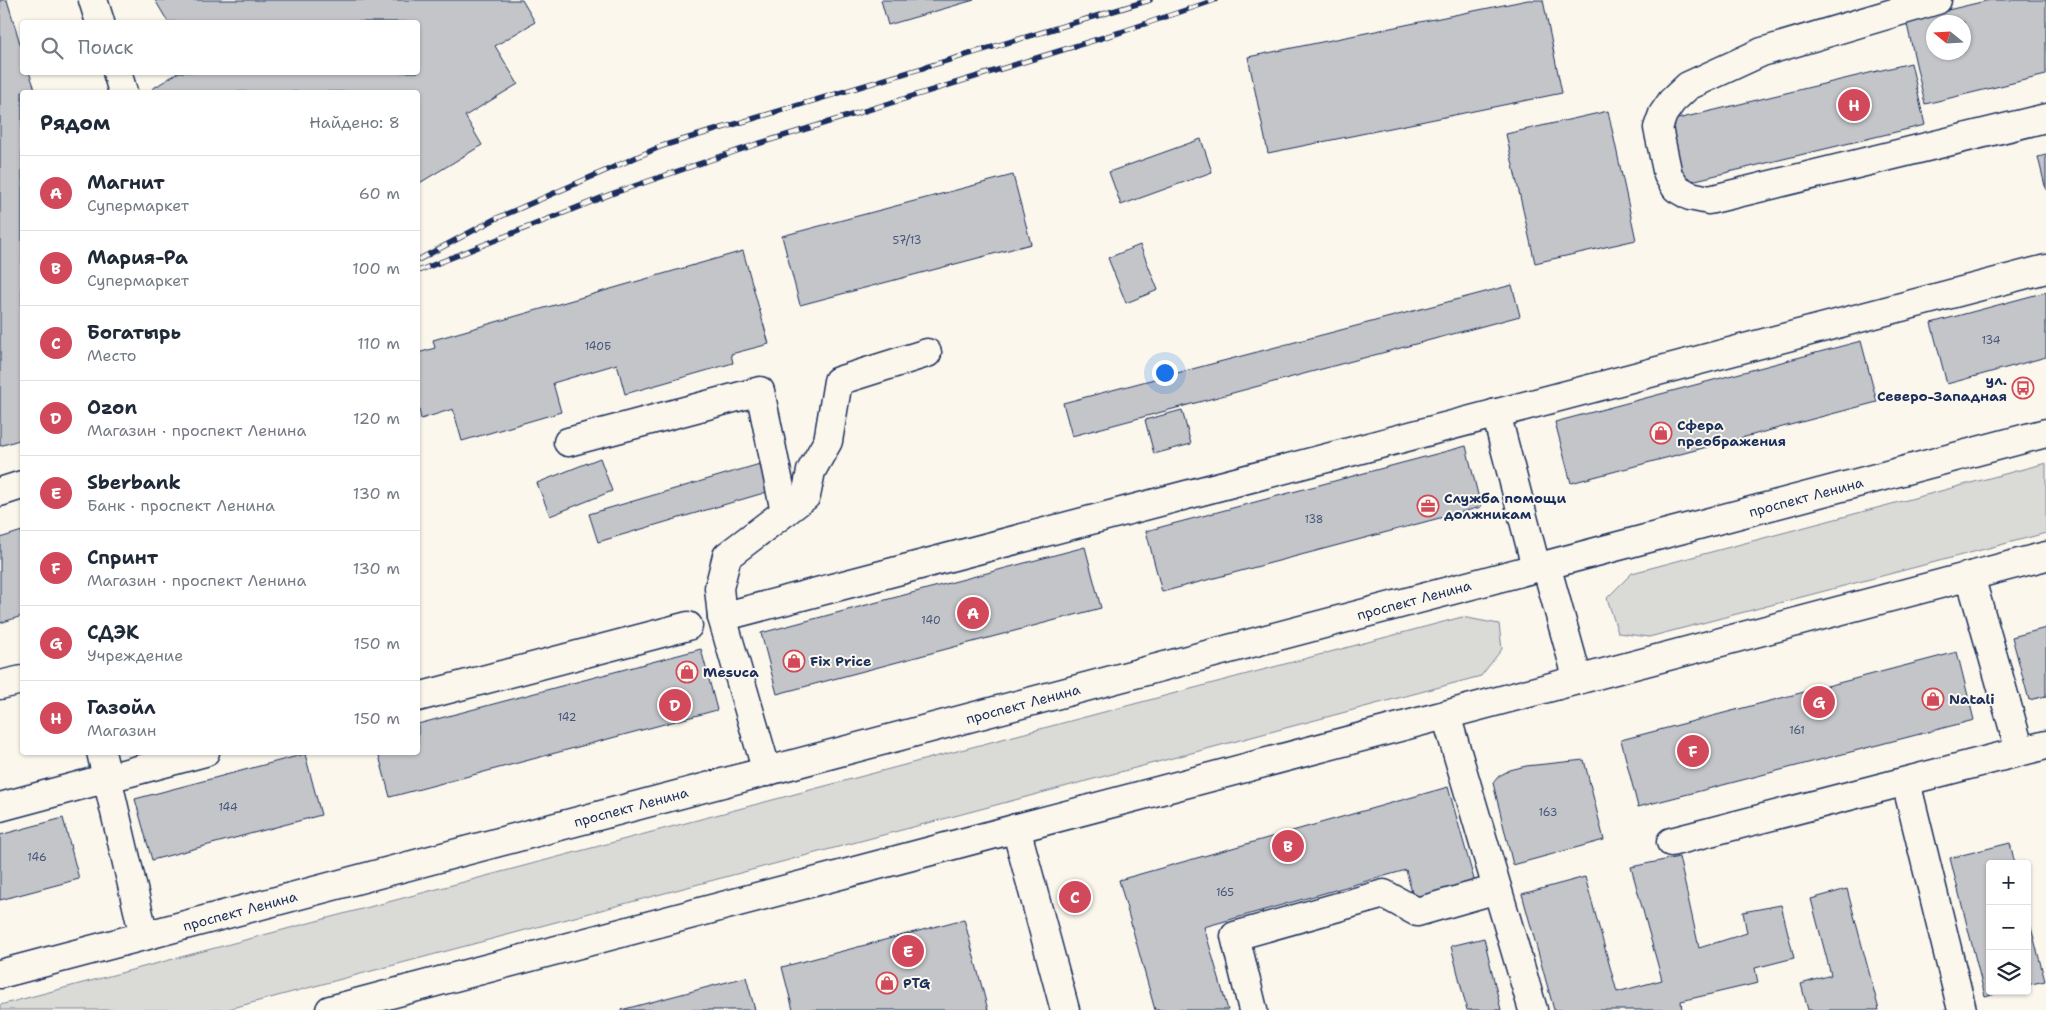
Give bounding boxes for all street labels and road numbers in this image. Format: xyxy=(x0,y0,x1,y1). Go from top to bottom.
street label: проспект Ленина xyxy=(1747,473,1865,521)
street label: проспект Ленина xyxy=(1355,576,1473,624)
street label: проспект Ленина xyxy=(964,680,1082,728)
street label: проспект Ленина xyxy=(572,783,690,831)
street label: проспект Ленина xyxy=(181,887,299,935)

